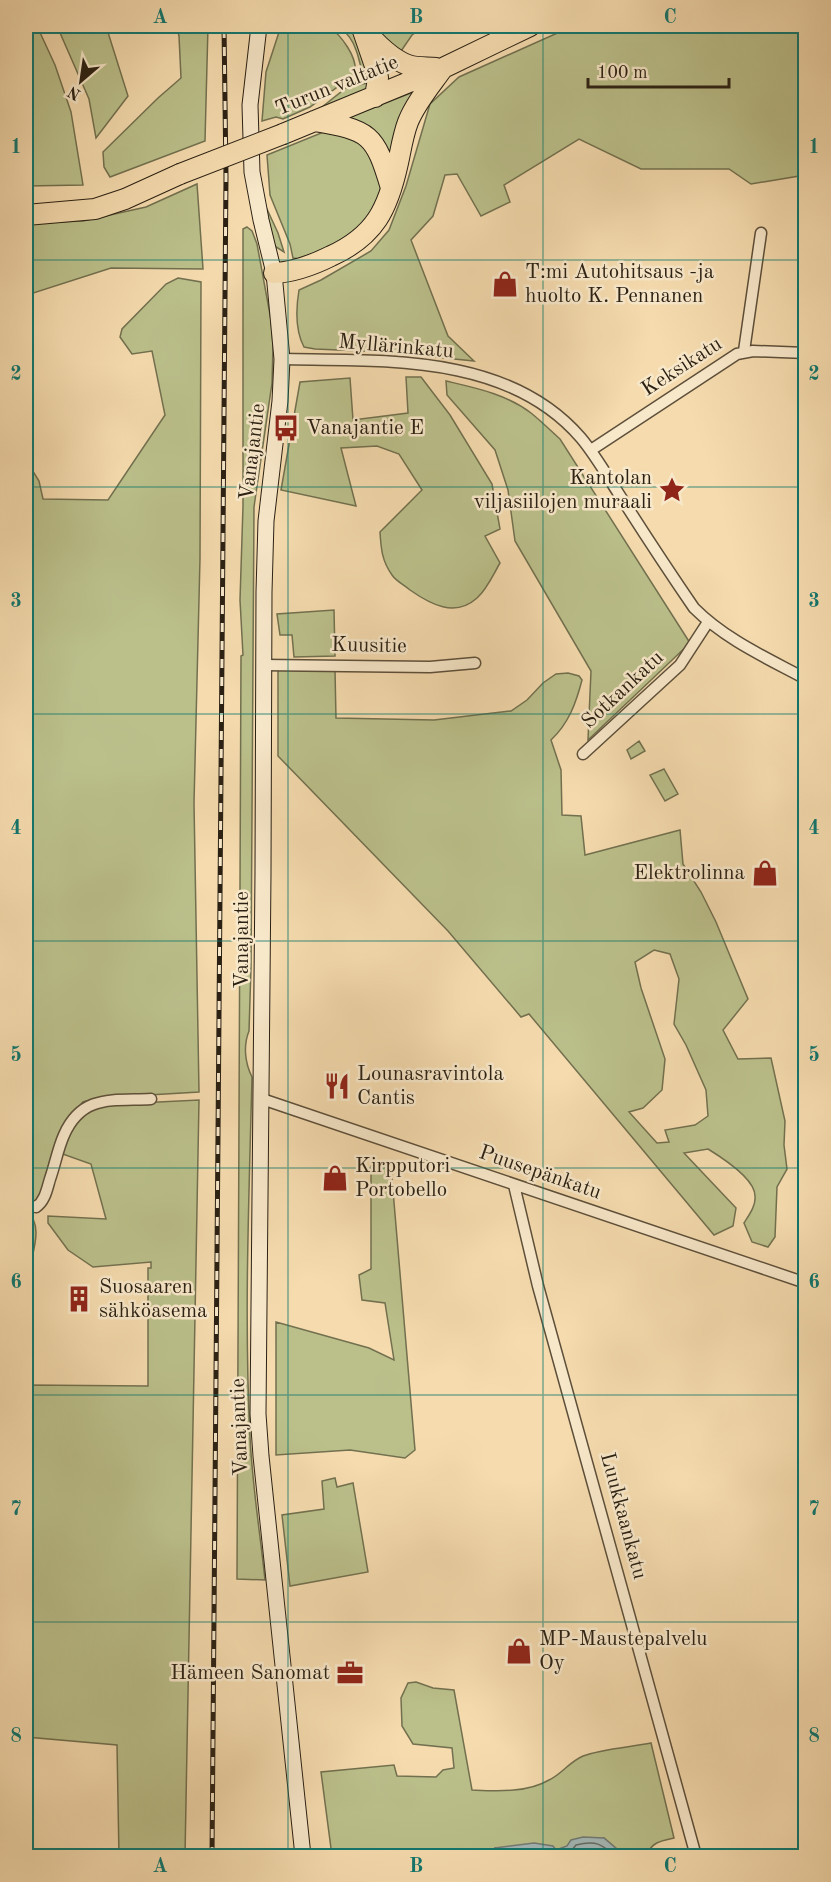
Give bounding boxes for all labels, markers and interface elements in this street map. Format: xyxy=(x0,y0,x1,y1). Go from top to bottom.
text: A xyxy=(152,8,168,28)
text: B xyxy=(409,8,423,28)
text: C xyxy=(663,8,677,28)
north arrow xyxy=(51,51,111,111)
scale bar xyxy=(588,51,729,89)
street label: Turun valtatie xyxy=(273,52,401,120)
text: 100 m xyxy=(597,64,648,82)
text: N xyxy=(65,82,84,102)
text: 1 xyxy=(10,138,22,158)
text: 1 xyxy=(808,138,820,158)
place label: T:mi Autohitsaus -ja huolto K. Pennanen xyxy=(525,262,714,307)
shop icon: T:mi Autohitsaus -ja huolto K. Pennanen xyxy=(490,269,520,299)
street label: Myllärinkatu xyxy=(337,331,455,363)
street label: Keksikatu xyxy=(638,333,726,401)
text: 2 xyxy=(10,365,22,385)
text: 2 xyxy=(808,365,820,385)
street label: Vanajantie xyxy=(237,402,269,502)
bus stop icon: Vanajantie E xyxy=(271,413,301,443)
place label: Vanajantie E xyxy=(306,418,424,439)
place label: Kantolan viljasiilojen muraali xyxy=(474,468,652,513)
place icon: Kantolan viljasiilojen muraali xyxy=(657,475,687,505)
text: 3 xyxy=(10,592,22,612)
text: 3 xyxy=(808,592,820,612)
street label: Kuusitie xyxy=(331,635,407,657)
street label: Sotkankatu xyxy=(578,647,668,733)
text: 4 xyxy=(10,819,22,839)
text: 4 xyxy=(808,819,820,839)
shop icon: Elektrolinna xyxy=(750,858,780,888)
place label: Elektrolinna xyxy=(633,863,745,884)
street label: Vanajantie xyxy=(232,891,253,989)
text: 5 xyxy=(10,1045,22,1066)
text: 5 xyxy=(808,1045,820,1066)
place label: Lounasravintola Cantis xyxy=(357,1064,504,1109)
restaurant icon: Lounasravintola Cantis xyxy=(322,1071,352,1101)
street label: Puusepänkatu xyxy=(476,1142,604,1204)
place label: Kirpputori Portobello xyxy=(355,1156,450,1201)
shop icon: Kirpputori Portobello xyxy=(320,1163,350,1193)
text: 6 xyxy=(10,1273,22,1293)
text: 6 xyxy=(808,1273,820,1293)
place label: Suosaaren sähköasema xyxy=(99,1277,207,1322)
building icon: Suosaaren sähköasema xyxy=(64,1284,94,1314)
street label: Vanajantie xyxy=(228,1378,252,1476)
street label: Luukkaankatu xyxy=(596,1450,650,1582)
text: 7 xyxy=(10,1500,22,1520)
text: 7 xyxy=(808,1500,820,1520)
place label: MP-Maustepalvelu Oy xyxy=(539,1629,708,1674)
shop icon: MP-Maustepalvelu Oy xyxy=(504,1636,534,1666)
office icon: Hämeen Sanomat xyxy=(335,1658,365,1688)
place label: Hämeen Sanomat xyxy=(170,1663,330,1684)
text: 8 xyxy=(10,1727,22,1747)
text: 8 xyxy=(808,1727,820,1747)
text: A xyxy=(152,1857,168,1877)
text: B xyxy=(409,1857,423,1877)
text: C xyxy=(663,1857,677,1877)

